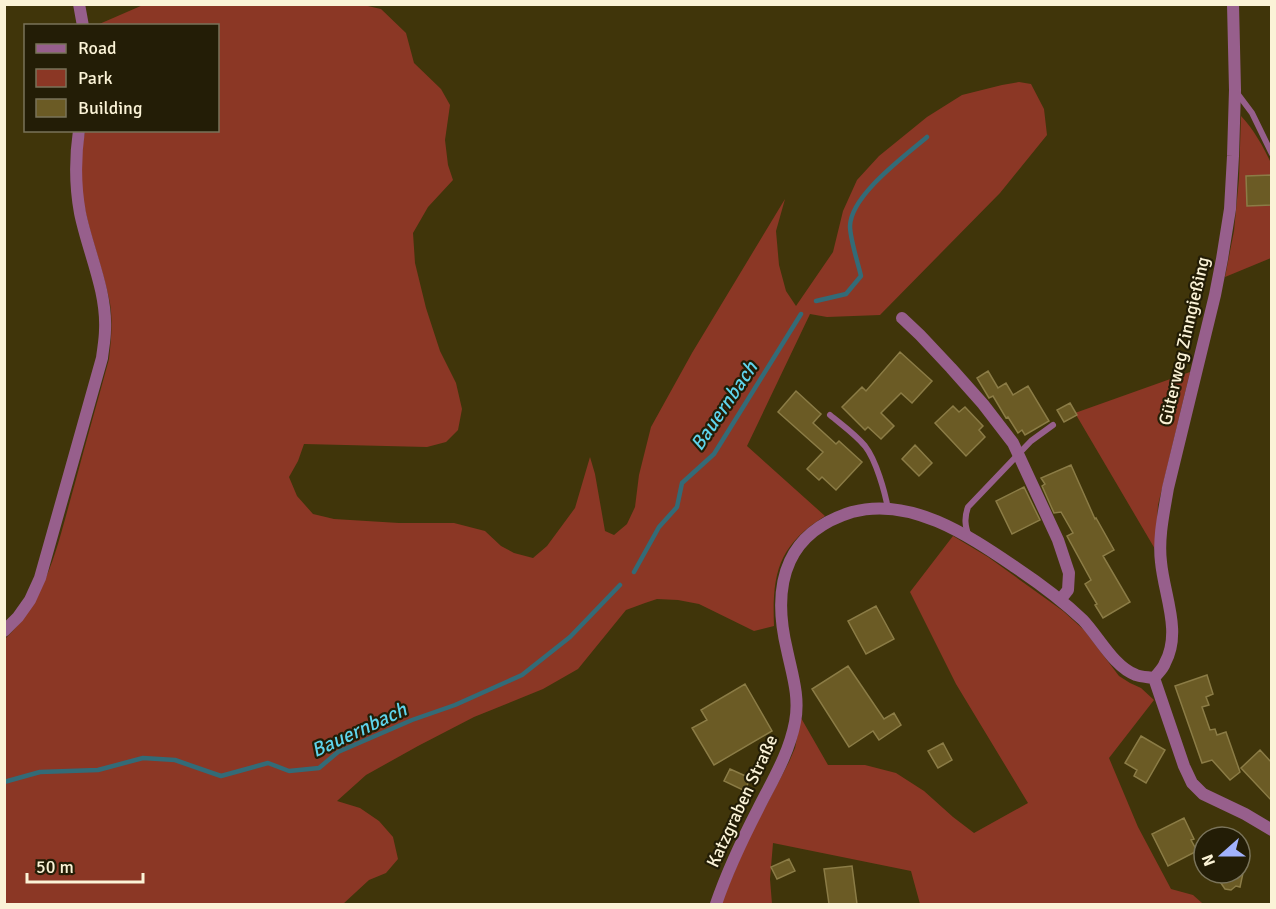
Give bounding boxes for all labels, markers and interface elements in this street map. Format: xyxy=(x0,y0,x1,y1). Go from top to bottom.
legend xyxy=(24,24,219,132)
text: Road xyxy=(78,37,117,59)
text: Park xyxy=(78,67,113,89)
text: Building xyxy=(78,97,142,119)
street label: Güterweg Zinngießing xyxy=(1154,255,1214,427)
water label: Bauernbach xyxy=(685,356,764,455)
water label: Bauernbach xyxy=(307,697,412,763)
street label: Katzgraben Straße xyxy=(702,731,782,871)
north arrow xyxy=(1192,825,1252,885)
scale bar xyxy=(27,846,142,884)
text: N xyxy=(1198,851,1220,869)
text: 50 m xyxy=(36,856,74,878)

